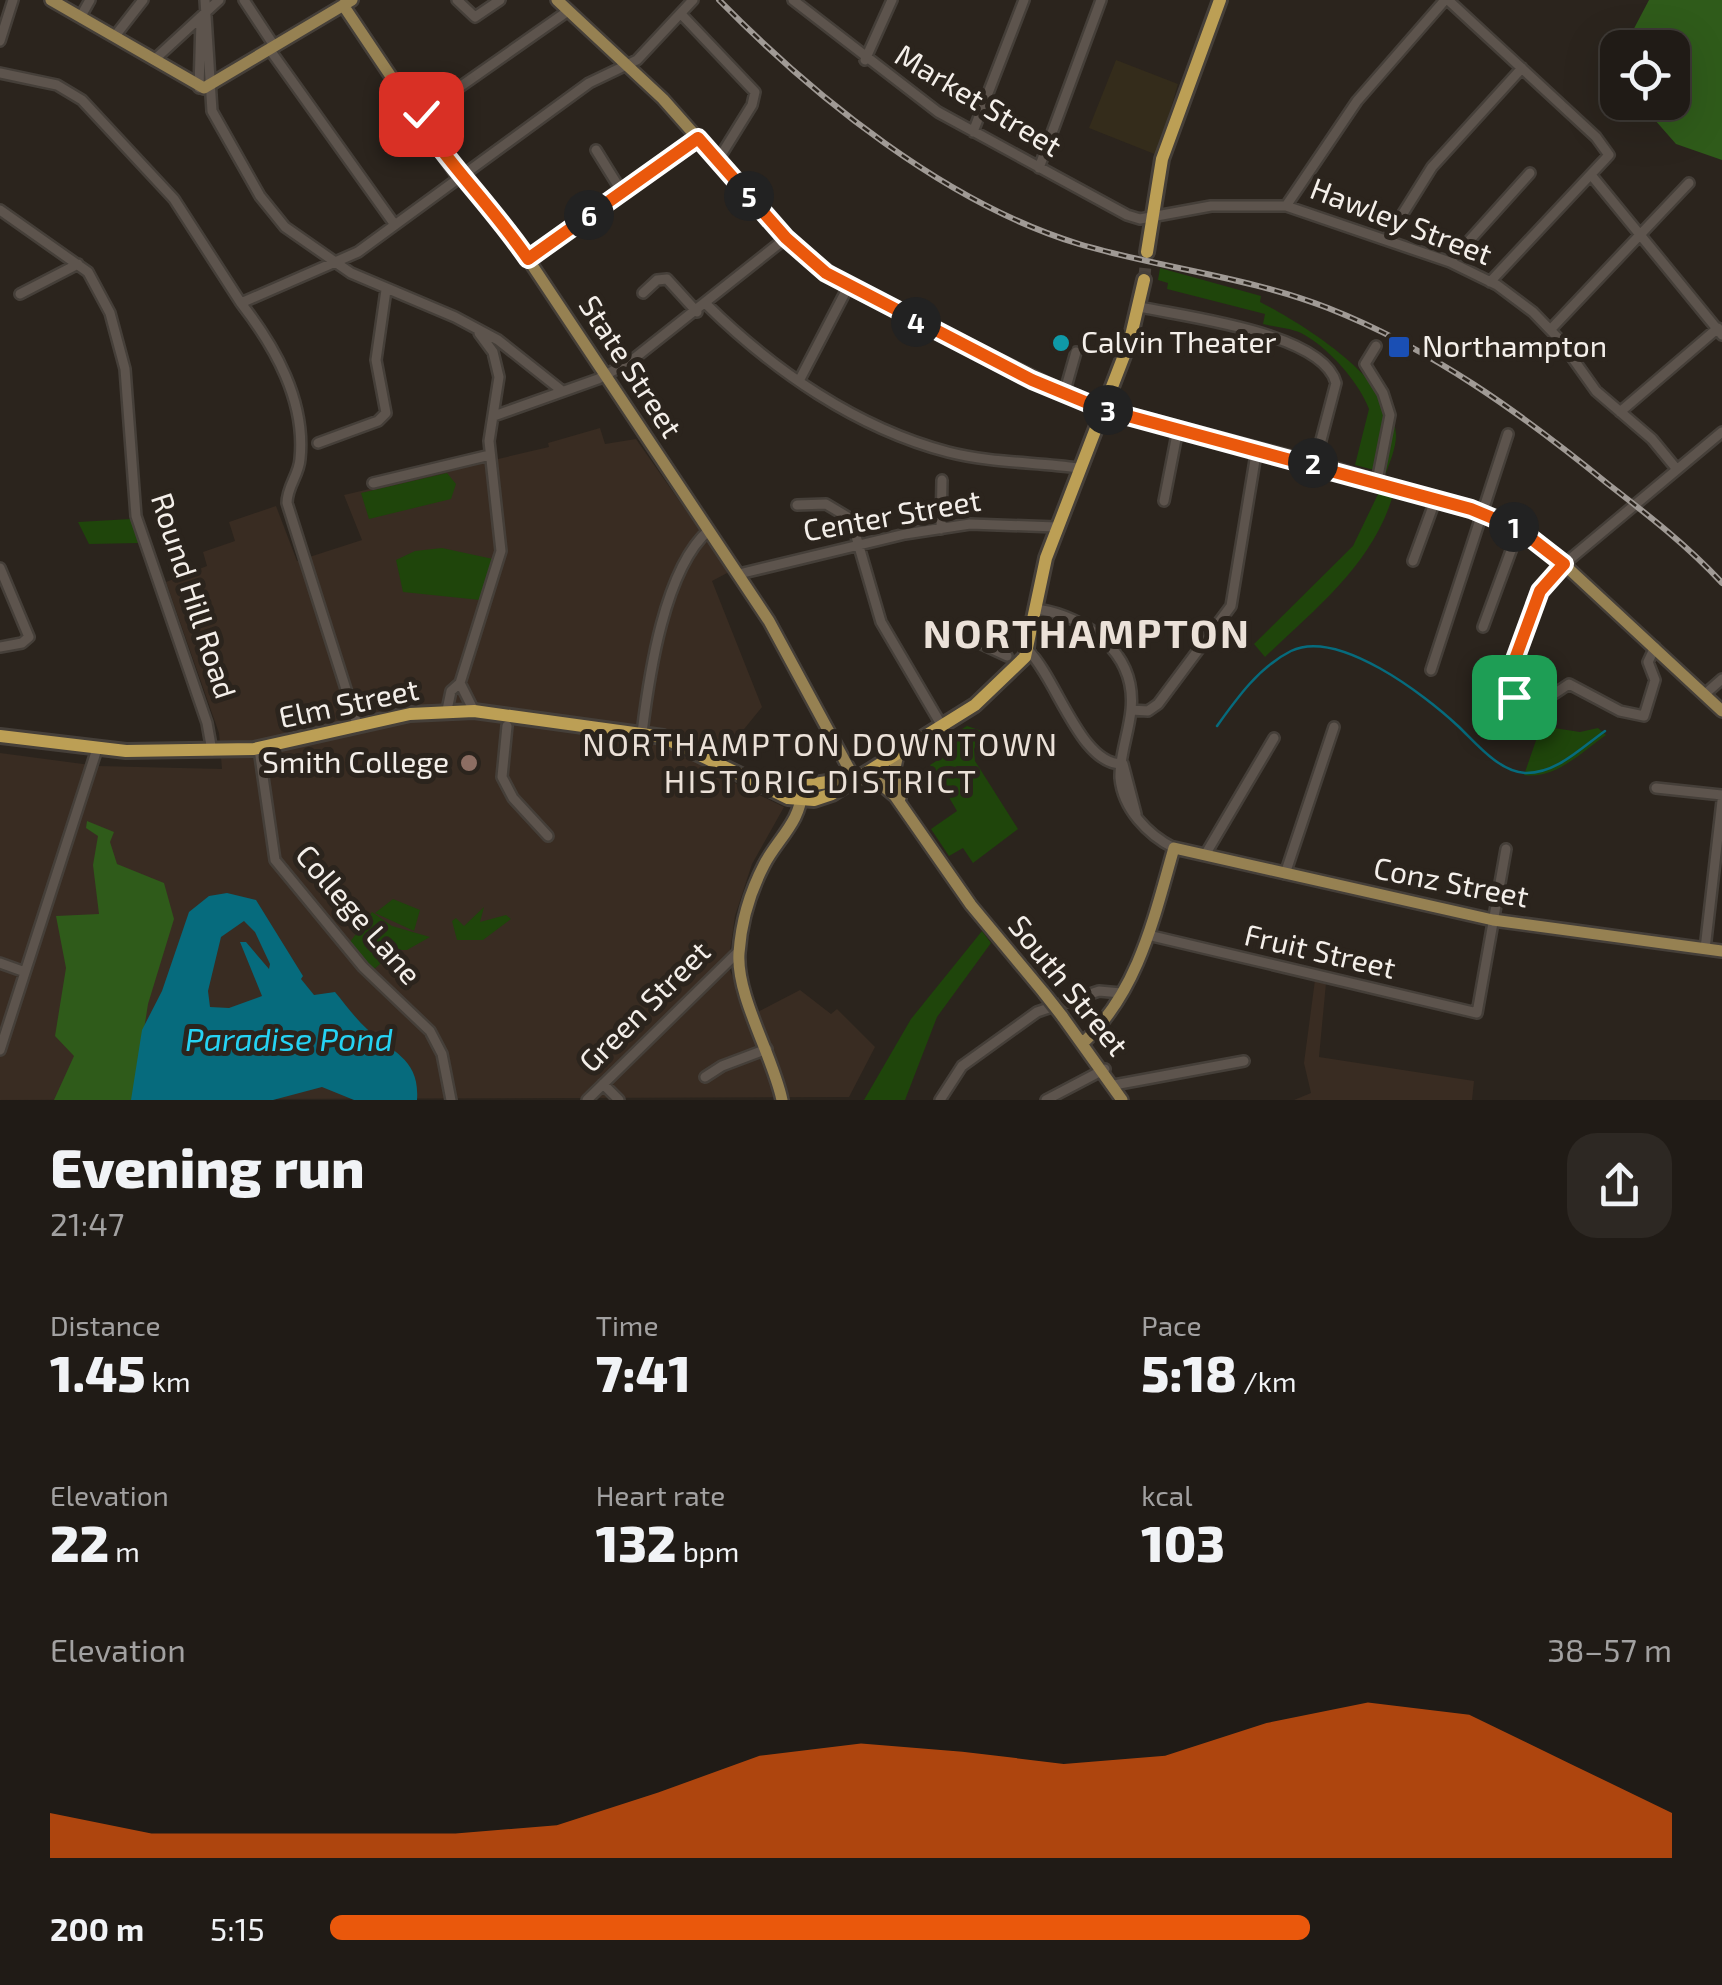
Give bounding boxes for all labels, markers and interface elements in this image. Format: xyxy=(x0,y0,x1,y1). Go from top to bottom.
map controls xyxy=(1600,30,1690,120)
button: locate xyxy=(1600,30,1690,120)
street label: Market Street xyxy=(890,36,1069,163)
pin xyxy=(379,72,464,157)
icon: check xyxy=(394,87,449,142)
street label: Hawley Street xyxy=(1306,169,1498,271)
pin: 5 xyxy=(724,171,774,221)
text: 5 xyxy=(741,179,757,213)
pin: 6 xyxy=(564,190,614,240)
text: 6 xyxy=(581,198,597,232)
street label: State Street xyxy=(572,288,691,444)
pin: 4 xyxy=(891,297,941,347)
text: 4 xyxy=(907,305,925,339)
place label: Calvin Theater xyxy=(1081,323,1277,359)
place label: Northampton xyxy=(1422,327,1607,363)
marker: Calvin Theater xyxy=(1050,332,1072,354)
marker: Northampton xyxy=(1386,334,1412,360)
pin: 3 xyxy=(1083,385,1133,435)
text: 3 xyxy=(1100,393,1116,427)
pin: 2 xyxy=(1288,438,1338,488)
text: 2 xyxy=(1305,446,1321,480)
street label: Center Street xyxy=(800,481,983,547)
street label: Round Hill Road xyxy=(145,488,245,703)
pin: 1 xyxy=(1489,502,1539,552)
text: 1 xyxy=(1508,510,1520,544)
district label: NORTHAMPTON xyxy=(923,608,1251,656)
pin xyxy=(1472,655,1557,740)
street label: Elm Street xyxy=(275,670,422,734)
icon: arrive xyxy=(1487,670,1542,725)
district label: NORTHAMPTON DOWNTOWN HISTORIC DISTRICT xyxy=(582,724,1060,799)
place label: Smith College xyxy=(262,743,449,779)
marker: Smith College xyxy=(458,752,480,774)
street label: College Lane xyxy=(289,837,430,991)
street label: Conz Street xyxy=(1371,848,1532,914)
street label: South Street xyxy=(1002,907,1137,1062)
street label: Fruit Street xyxy=(1242,915,1399,985)
street label: Green Street xyxy=(571,933,716,1078)
water label: Paradise Pond xyxy=(185,1019,393,1057)
text: Evening run xyxy=(50,1133,365,1199)
button: share xyxy=(1567,1133,1672,1238)
text: 21:47 xyxy=(50,1204,124,1242)
text: Distance xyxy=(50,1308,161,1342)
text: Time xyxy=(596,1308,658,1342)
text: Pace xyxy=(1141,1308,1202,1342)
text: 1.45 xyxy=(50,1342,146,1402)
text: 7:41 xyxy=(596,1342,691,1402)
text: 5:18 xyxy=(1141,1342,1237,1402)
text: km xyxy=(146,1364,191,1398)
text: /km xyxy=(1237,1364,1296,1398)
text: Elevation xyxy=(50,1478,169,1512)
text: Heart rate xyxy=(596,1478,725,1512)
text: kcal xyxy=(1141,1478,1193,1512)
text: 22 xyxy=(50,1512,109,1572)
text: 132 xyxy=(596,1512,676,1572)
text: 103 xyxy=(1141,1512,1225,1572)
text: m xyxy=(109,1534,140,1568)
text: bpm xyxy=(676,1534,739,1568)
text: Elevation xyxy=(50,1630,186,1668)
text: 38–57 m xyxy=(1547,1630,1672,1668)
text: 200 m xyxy=(50,1909,144,1947)
text: 5:15 xyxy=(210,1909,265,1947)

